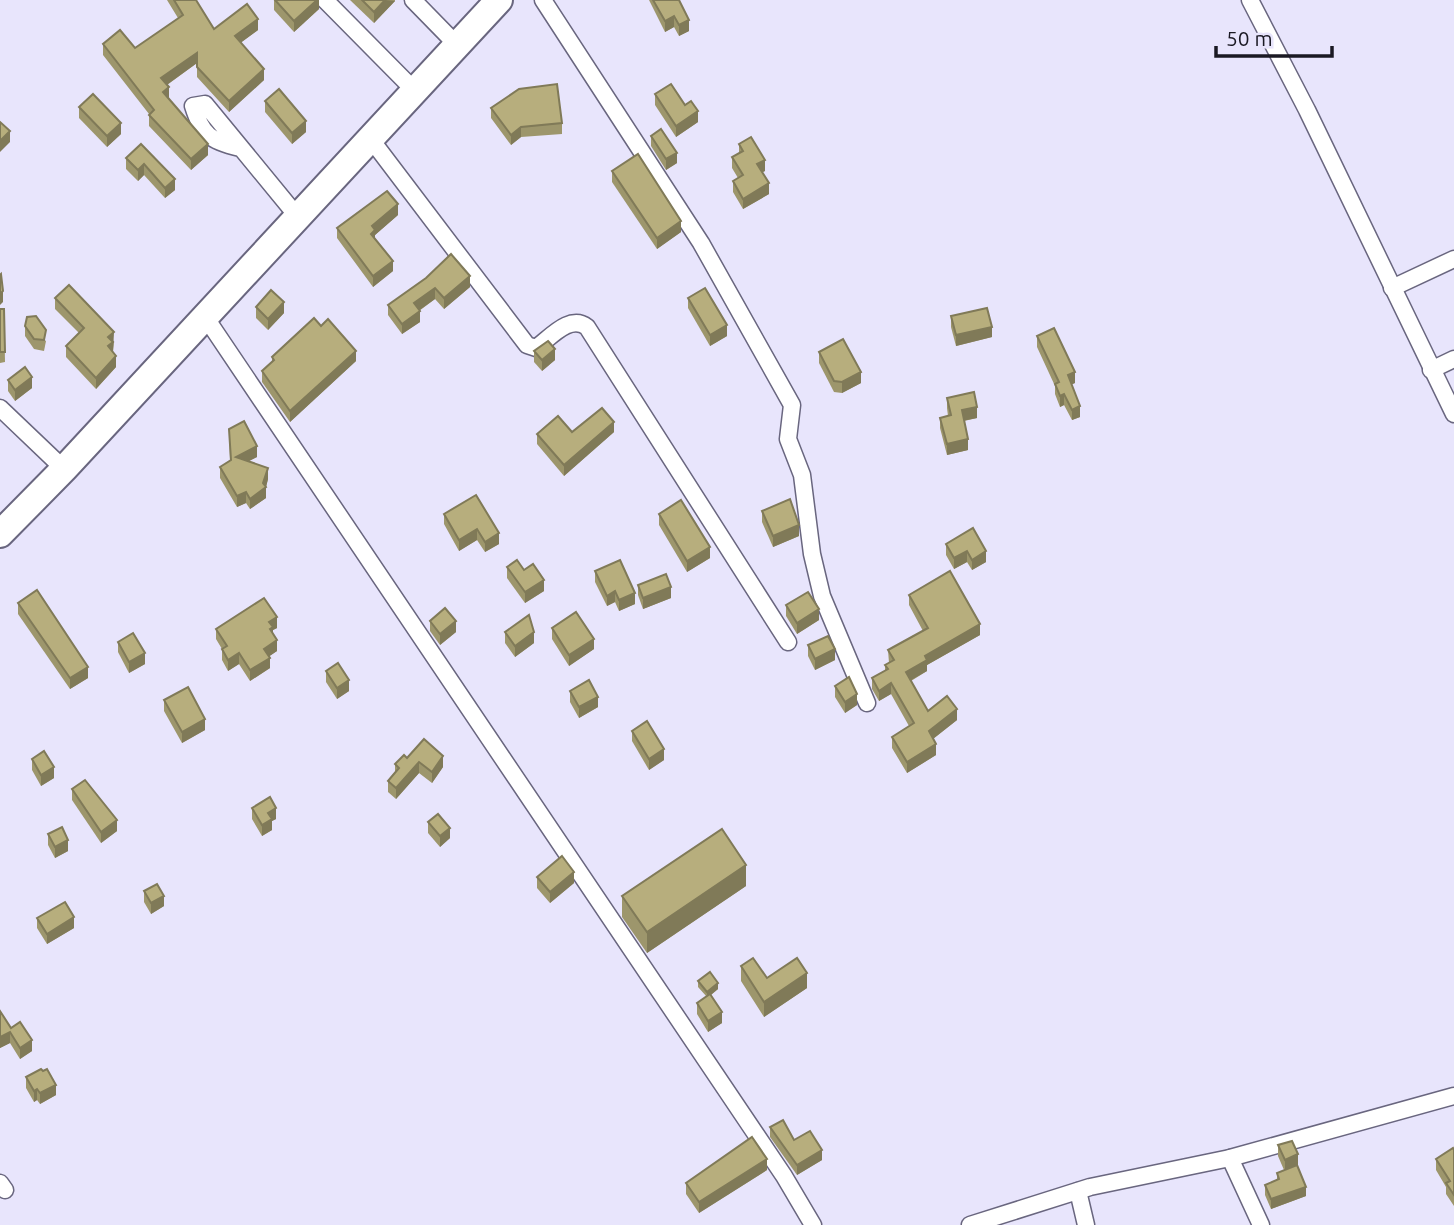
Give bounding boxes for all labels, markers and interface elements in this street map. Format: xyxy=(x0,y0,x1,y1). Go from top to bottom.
scale bar xyxy=(1216,14,1332,58)
text: 50 m xyxy=(1226,26,1273,50)

